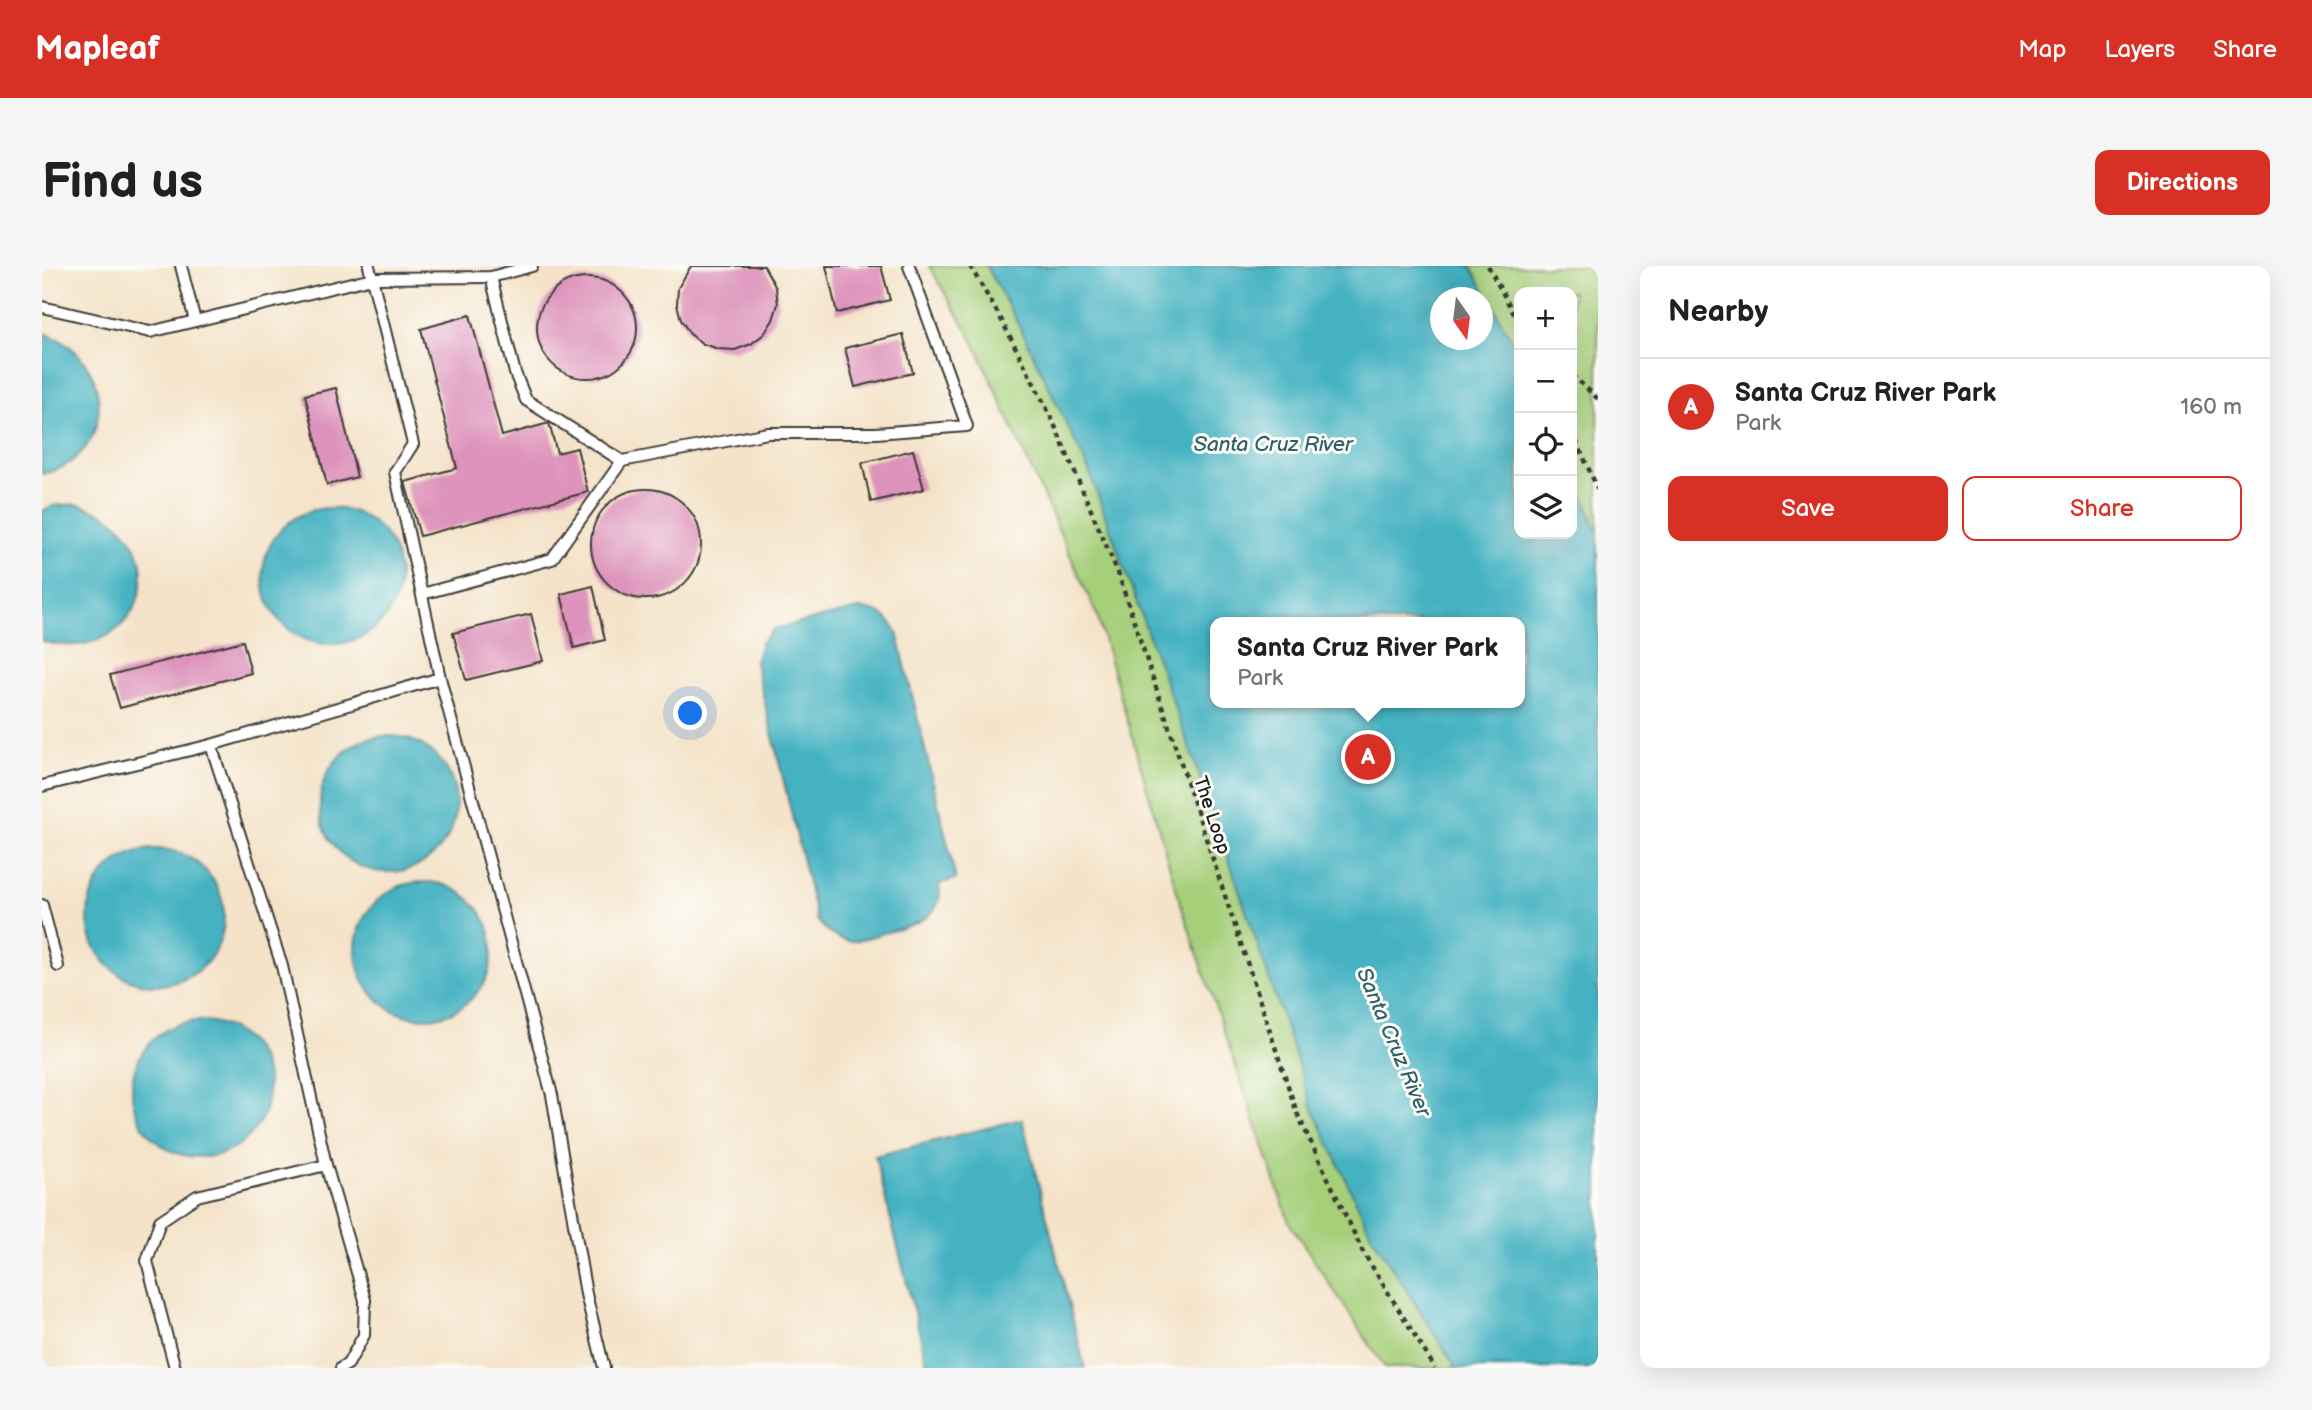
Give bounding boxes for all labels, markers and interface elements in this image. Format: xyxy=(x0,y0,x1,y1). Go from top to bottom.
text: Mapleaf xyxy=(35,29,160,69)
text: Map xyxy=(2018,35,2066,64)
text: Layers xyxy=(2104,35,2175,64)
text: Share xyxy=(2213,35,2277,64)
button: Directions xyxy=(2095,150,2270,215)
text: Find us xyxy=(42,153,203,212)
north arrow xyxy=(1430,287,1493,350)
map controls xyxy=(1514,287,1577,539)
button: + xyxy=(1514,287,1577,350)
text: Nearby xyxy=(1668,294,1768,330)
button: − xyxy=(1514,350,1577,413)
text: Santa Cruz River Park xyxy=(1735,378,1996,409)
text: A xyxy=(1684,393,1698,421)
text: 160 m xyxy=(2180,393,2242,421)
text: Park xyxy=(1735,409,1781,437)
button: locate xyxy=(1514,413,1577,476)
water label: Santa Cruz River xyxy=(1193,432,1354,457)
button: layers xyxy=(1514,476,1577,539)
button: Save xyxy=(1668,476,1948,541)
button: Share xyxy=(1962,476,2242,541)
popup xyxy=(1210,617,1525,708)
text: Santa Cruz River Park xyxy=(1237,633,1498,664)
text: Park xyxy=(1237,664,1283,692)
your location xyxy=(673,696,707,730)
pin: A xyxy=(1345,731,1391,783)
street label: The Loop xyxy=(1188,773,1235,857)
water label: Santa Cruz River xyxy=(1351,964,1437,1122)

